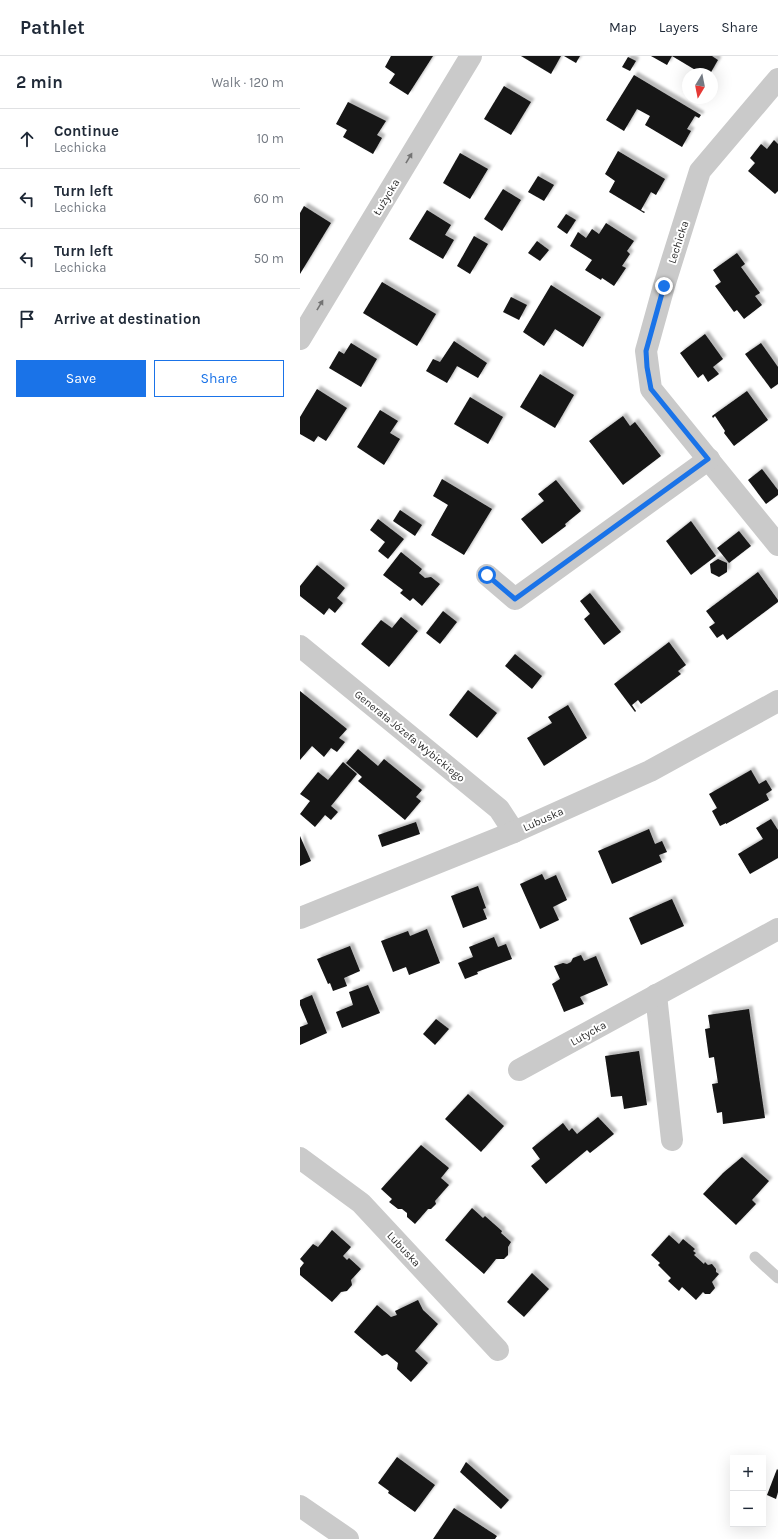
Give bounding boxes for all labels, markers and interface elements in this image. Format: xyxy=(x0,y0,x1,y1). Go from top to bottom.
text: Pathlet xyxy=(20,17,85,39)
text: Map xyxy=(609,19,637,36)
text: Layers xyxy=(659,19,699,36)
text: Share xyxy=(721,19,758,36)
north arrow xyxy=(682,68,718,104)
text: 2 min xyxy=(16,72,63,92)
text: Walk · 120 m xyxy=(211,75,284,90)
text: Continue xyxy=(54,122,119,140)
icon: ahead xyxy=(16,128,38,150)
text: 10 m xyxy=(257,131,284,146)
text: Lechicka xyxy=(54,140,106,155)
one-way arrow xyxy=(406,152,413,164)
street label: Łużycka xyxy=(371,177,402,218)
text: Turn left xyxy=(54,182,113,200)
icon: left xyxy=(16,188,38,210)
text: 60 m xyxy=(254,191,284,206)
text: Lechicka xyxy=(54,200,106,215)
street label: Lechicka xyxy=(665,219,692,265)
text: Turn left xyxy=(54,242,113,260)
icon: left xyxy=(16,248,38,270)
text: 50 m xyxy=(254,251,284,266)
text: Lechicka xyxy=(54,260,106,275)
route end xyxy=(655,277,673,295)
one-way arrow xyxy=(317,299,324,311)
icon: arrive xyxy=(16,308,38,330)
text: Arrive at destination xyxy=(54,310,201,328)
button: Save xyxy=(16,360,146,397)
button: Share xyxy=(154,360,284,397)
route start xyxy=(478,566,496,584)
street label: Generała Józefa Wybickiego xyxy=(352,688,468,785)
street label: Lubuska xyxy=(521,805,566,834)
street label: Lutycka xyxy=(568,1018,608,1049)
street label: Lubuska xyxy=(384,1229,423,1270)
map controls xyxy=(730,1455,766,1527)
button: + xyxy=(730,1455,766,1491)
button: − xyxy=(730,1491,766,1527)

